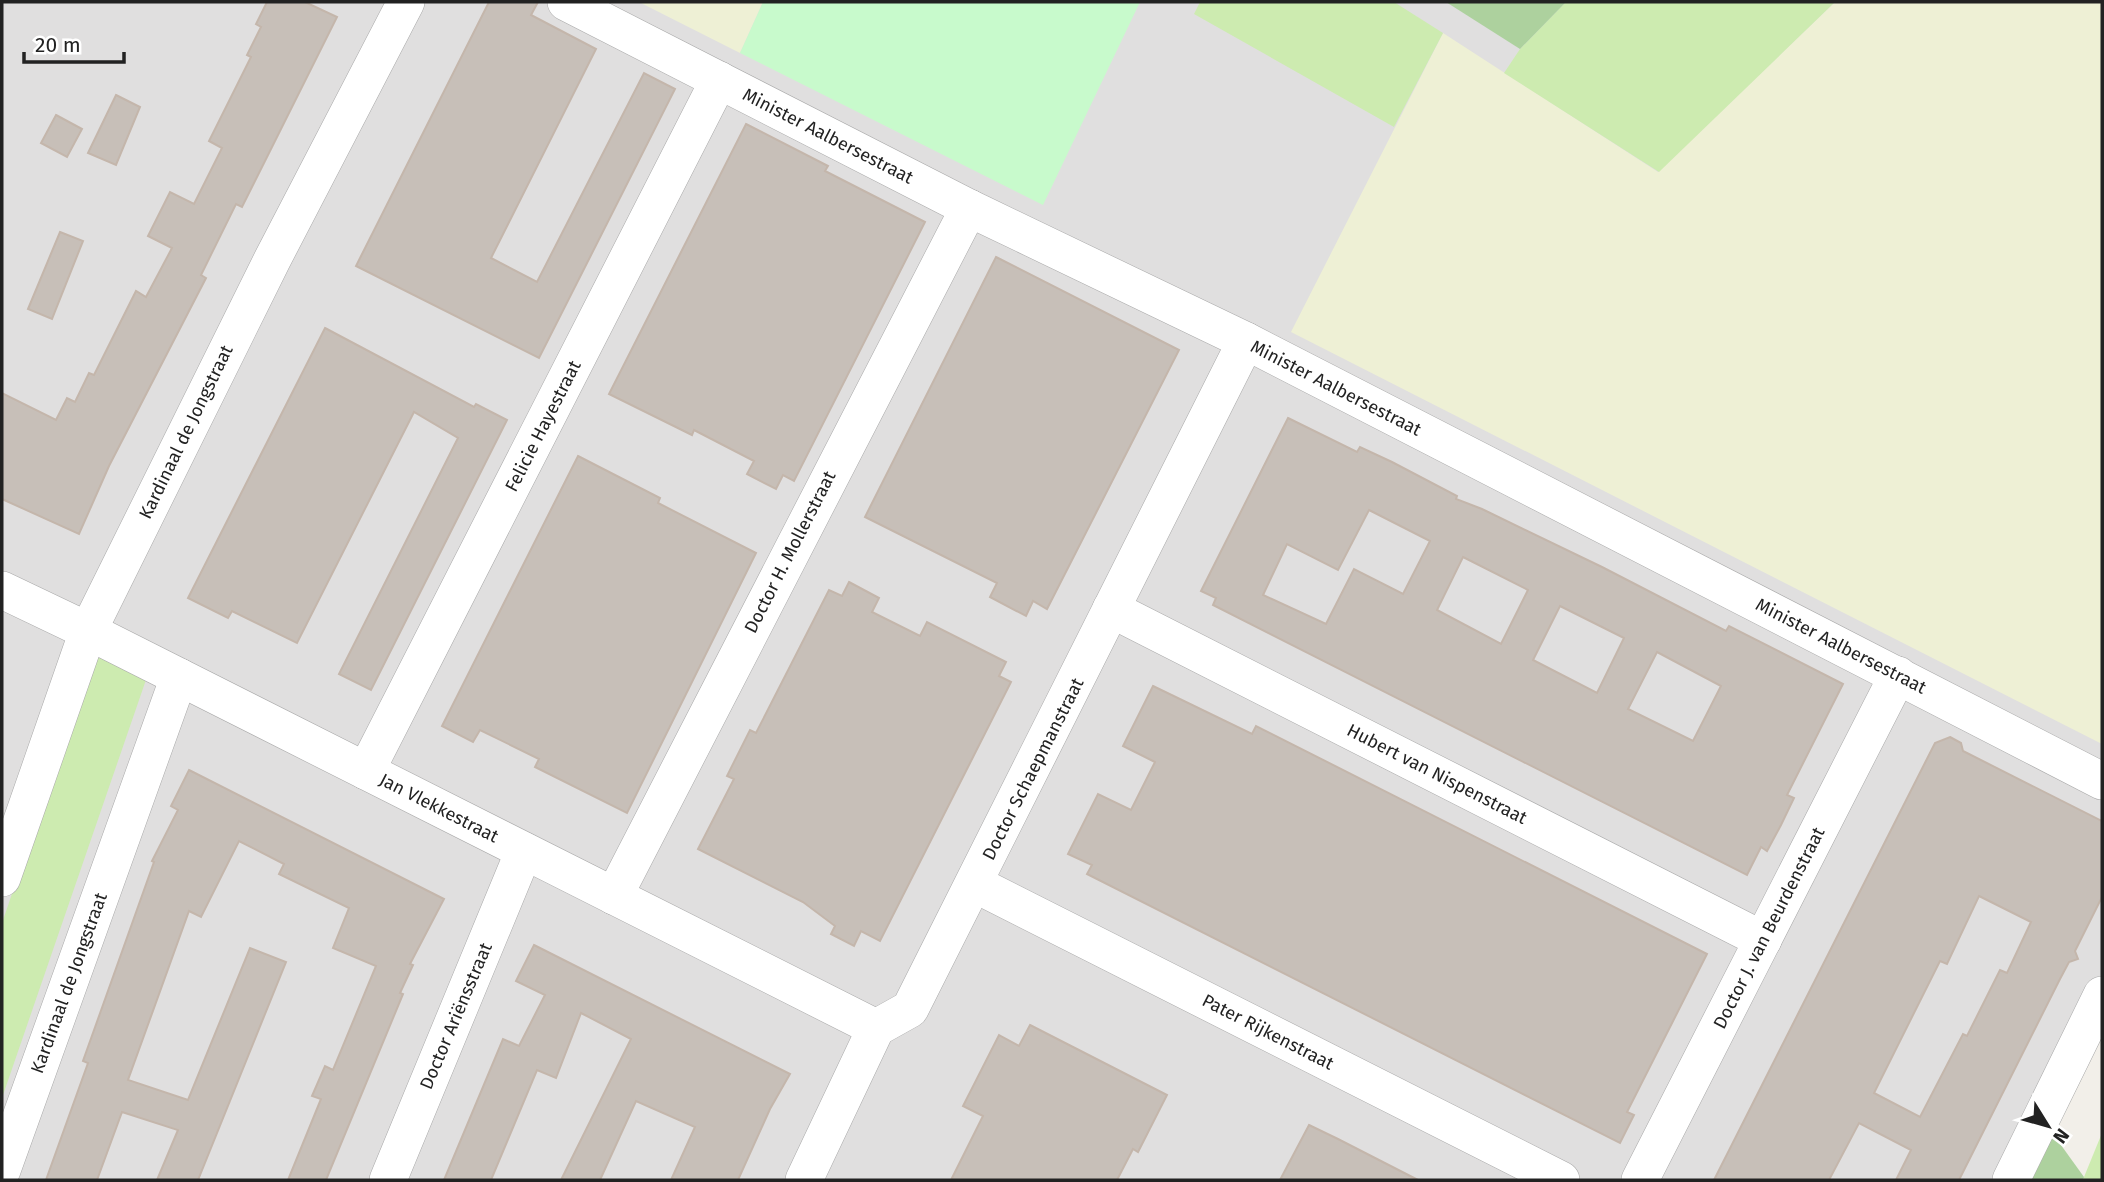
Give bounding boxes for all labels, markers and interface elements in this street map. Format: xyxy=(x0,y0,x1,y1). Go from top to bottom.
scale bar xyxy=(24,21,124,65)
text: 20 m xyxy=(35,32,81,58)
street label: Minister Aalbersestraat xyxy=(739,83,917,189)
street label: Minister Aalbersestraat xyxy=(1247,335,1425,441)
street label: Kardinaal de Jongstraat xyxy=(134,341,238,523)
street label: Felicie Hayestraat xyxy=(500,356,586,495)
street label: Doctor H. Mollerstraat xyxy=(740,467,841,637)
street label: Minister Aalbersestraat xyxy=(1752,593,1930,699)
street label: Doctor Schaepmanstraat xyxy=(977,674,1089,864)
street label: Hubert van Nispenstraat xyxy=(1343,719,1531,829)
street label: Jan Vlekkestraat xyxy=(376,768,503,848)
street label: Doctor J. van Beurdenstraat xyxy=(1708,823,1830,1033)
street label: Kardinaal de Jongstraat xyxy=(26,889,112,1076)
street label: Doctor Ariënsstraat xyxy=(415,939,497,1093)
street label: Pater Rijkenstraat xyxy=(1199,989,1338,1075)
north arrow xyxy=(2013,1091,2083,1161)
text: N xyxy=(2048,1124,2074,1148)

